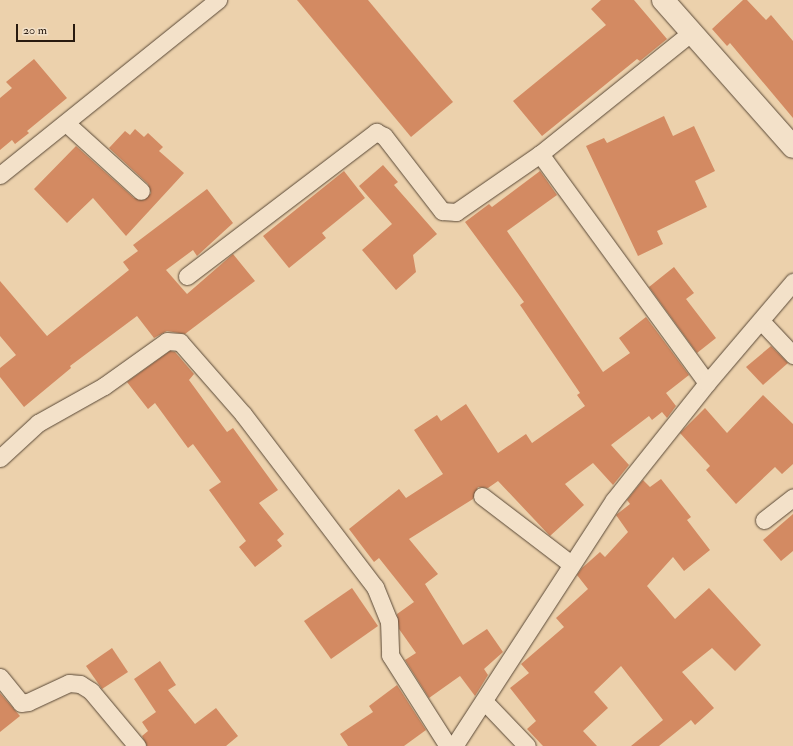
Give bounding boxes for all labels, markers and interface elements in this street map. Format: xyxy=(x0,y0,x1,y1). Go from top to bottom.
scale bar xyxy=(18,16,77,42)
text: 20 m xyxy=(23,23,47,38)

